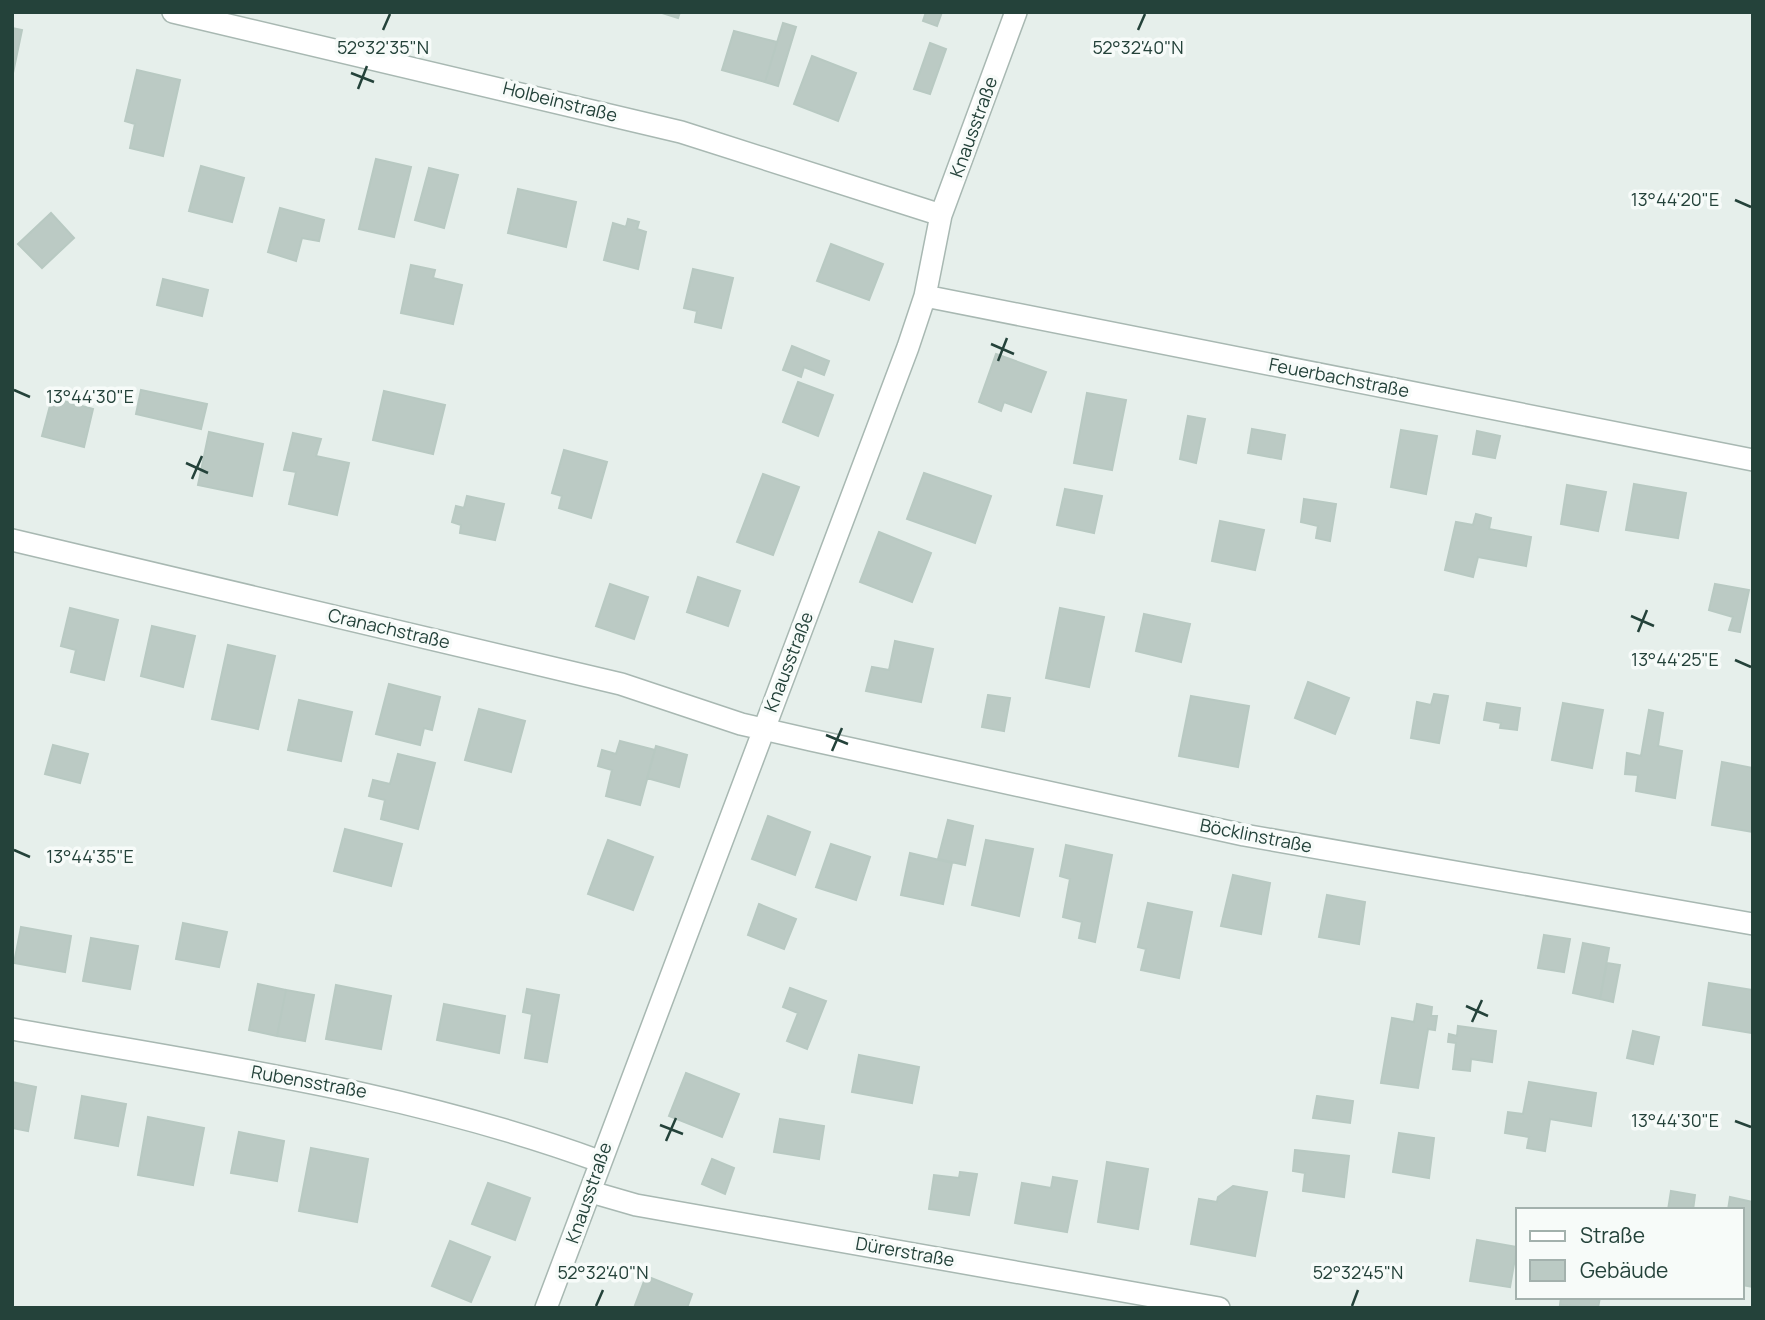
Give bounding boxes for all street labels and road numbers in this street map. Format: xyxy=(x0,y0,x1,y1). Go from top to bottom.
street label: Knausstraße xyxy=(944,73,1002,180)
street label: Holbeinstraße xyxy=(500,75,620,127)
street label: Feuerbachstraße xyxy=(1267,352,1411,402)
street label: Cranachstraße xyxy=(326,602,453,654)
street label: Knausstraße xyxy=(758,608,818,715)
street label: Böcklinstraße xyxy=(1198,812,1314,858)
street label: Rubensstraße xyxy=(249,1059,369,1103)
street label: Knausstraße xyxy=(560,1139,617,1247)
street label: Dürerstraße xyxy=(854,1231,956,1272)

